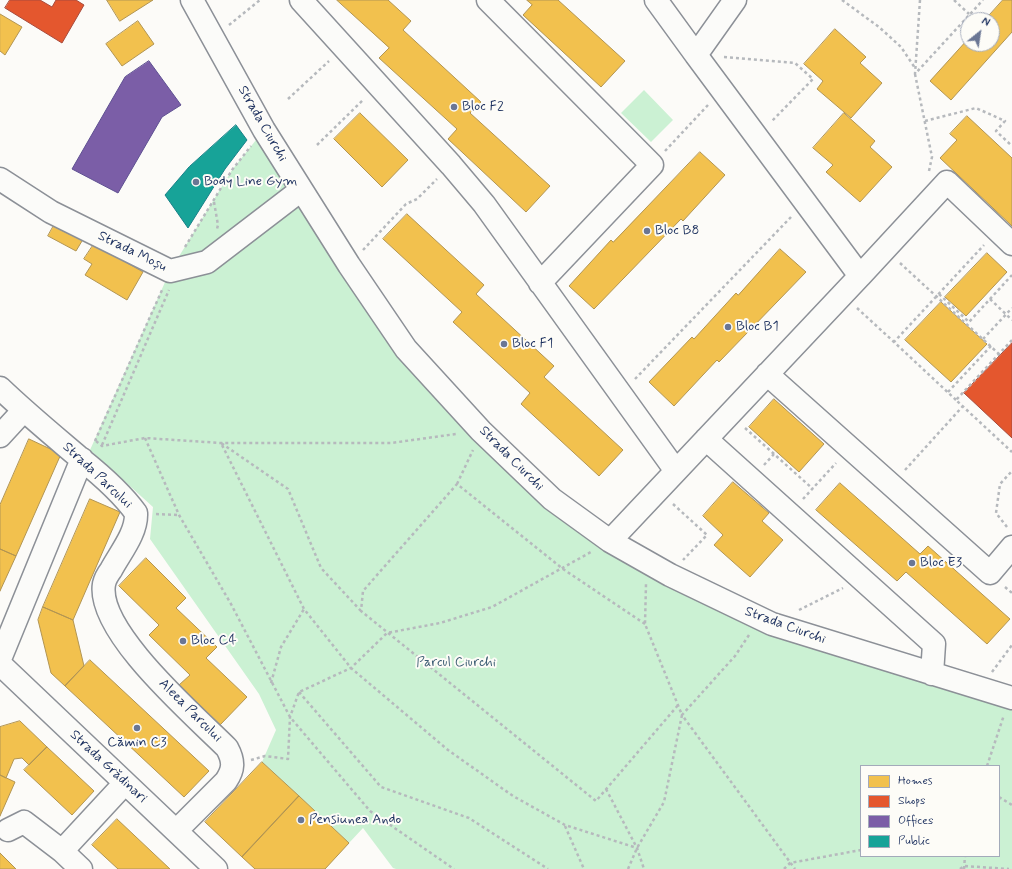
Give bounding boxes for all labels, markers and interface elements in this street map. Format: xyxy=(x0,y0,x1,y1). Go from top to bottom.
north arrow xyxy=(960,12,1000,52)
text: N xyxy=(979,15,992,30)
street label: Strada Ciurchi xyxy=(234,83,290,165)
place label: Bloc F2 xyxy=(462,99,504,115)
marker: Bloc F2 xyxy=(449,102,459,112)
place label: Body Line Gym xyxy=(204,174,297,190)
marker: Body Line Gym xyxy=(191,177,201,187)
place label: Bloc B8 xyxy=(655,223,699,239)
marker: Bloc B8 xyxy=(642,226,652,236)
street label: Strada Moșu xyxy=(95,228,169,276)
place label: Bloc B1 xyxy=(736,319,779,335)
marker: Bloc B1 xyxy=(723,322,733,332)
place label: Bloc F1 xyxy=(512,336,553,352)
marker: Bloc F1 xyxy=(499,339,509,349)
street label: Strada Ciurchi xyxy=(475,423,547,495)
street label: Strada Parcului xyxy=(58,439,136,513)
place label: Bloc E3 xyxy=(920,555,962,571)
marker: Bloc E3 xyxy=(907,558,917,568)
street label: Strada Ciurchi xyxy=(742,604,828,648)
place label: Bloc C4 xyxy=(191,633,237,649)
marker: Bloc C4 xyxy=(178,636,188,646)
park label: Parcul Ciurchi xyxy=(416,655,496,671)
street label: Aleea Parcului xyxy=(155,676,225,746)
marker: Cămin C3 xyxy=(132,723,142,733)
street label: Strada Grădinari xyxy=(66,727,150,807)
place label: Cămin C3 xyxy=(107,735,167,751)
legend xyxy=(860,765,1000,857)
text: Homes xyxy=(898,773,933,789)
text: Shops xyxy=(898,793,925,809)
place label: Pensiunea Ando xyxy=(309,812,401,828)
text: Offices xyxy=(898,813,933,829)
marker: Pensiunea Ando xyxy=(296,815,306,825)
text: Public xyxy=(898,833,930,849)

